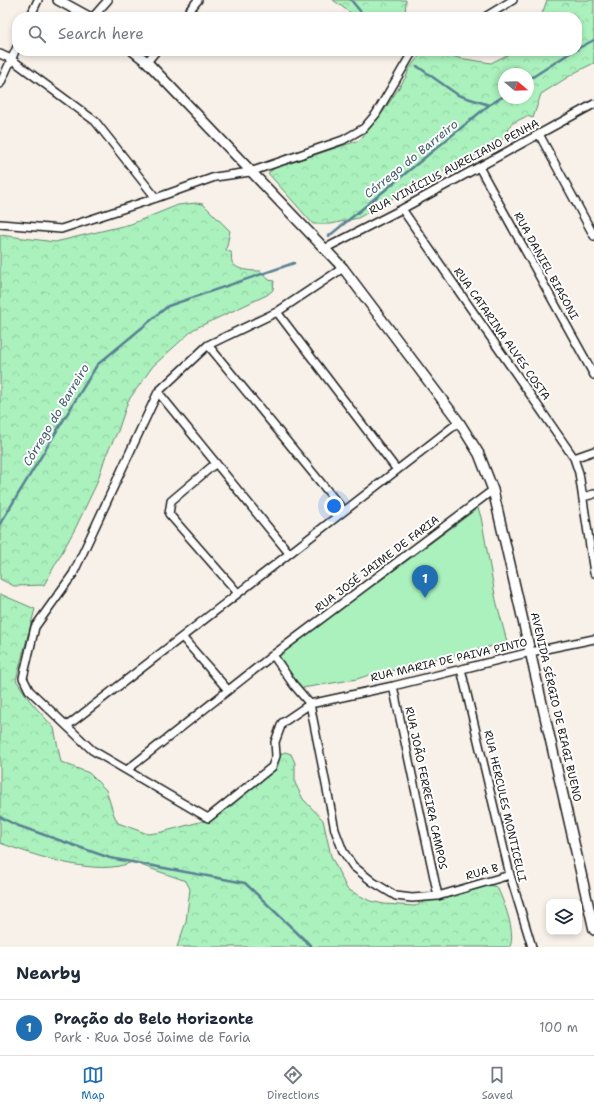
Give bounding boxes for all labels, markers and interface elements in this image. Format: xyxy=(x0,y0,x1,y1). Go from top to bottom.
search box xyxy=(12,12,582,56)
icon: search xyxy=(26,23,48,45)
text: Search here xyxy=(58,24,144,44)
north arrow xyxy=(498,68,534,104)
street label: RUA VINÍCIUS AURELIANO PENHA xyxy=(366,115,542,218)
water label: Córrego do Barreiro xyxy=(361,116,461,202)
street label: RUA DANIEL BIASONI xyxy=(510,210,582,322)
street label: RUA CATARINA ALVES COSTA xyxy=(450,265,554,403)
water label: Córrego do Barreiro xyxy=(19,361,93,469)
your location xyxy=(324,496,344,516)
street label: RUA JOSÉ JAIME DE FARIA xyxy=(311,511,442,616)
pin: 1 xyxy=(412,565,438,598)
street label: AVENIDA SÉRGIO DE BIAGI BUENO xyxy=(527,611,586,803)
street label: RUA MARIA DE PAIVA PINTO xyxy=(369,635,529,685)
street label: RUA JOÃO FERREIRA CAMPOS xyxy=(401,705,452,871)
street label: RUA HERCULES MONTICELLI xyxy=(480,729,530,883)
street label: RUA B xyxy=(464,860,501,884)
map controls xyxy=(546,899,582,935)
button: layers xyxy=(546,899,582,935)
text: Nearby xyxy=(16,962,81,984)
text: Pração do Belo Horizonte xyxy=(54,1009,254,1029)
text: 1 xyxy=(26,1019,32,1036)
text: 100 m xyxy=(539,1019,578,1036)
text: Park · Rua José Jaime de Faria xyxy=(54,1029,250,1046)
tab: Map xyxy=(81,1064,105,1103)
tab: Directions xyxy=(267,1064,319,1103)
tab: Saved xyxy=(482,1064,513,1103)

